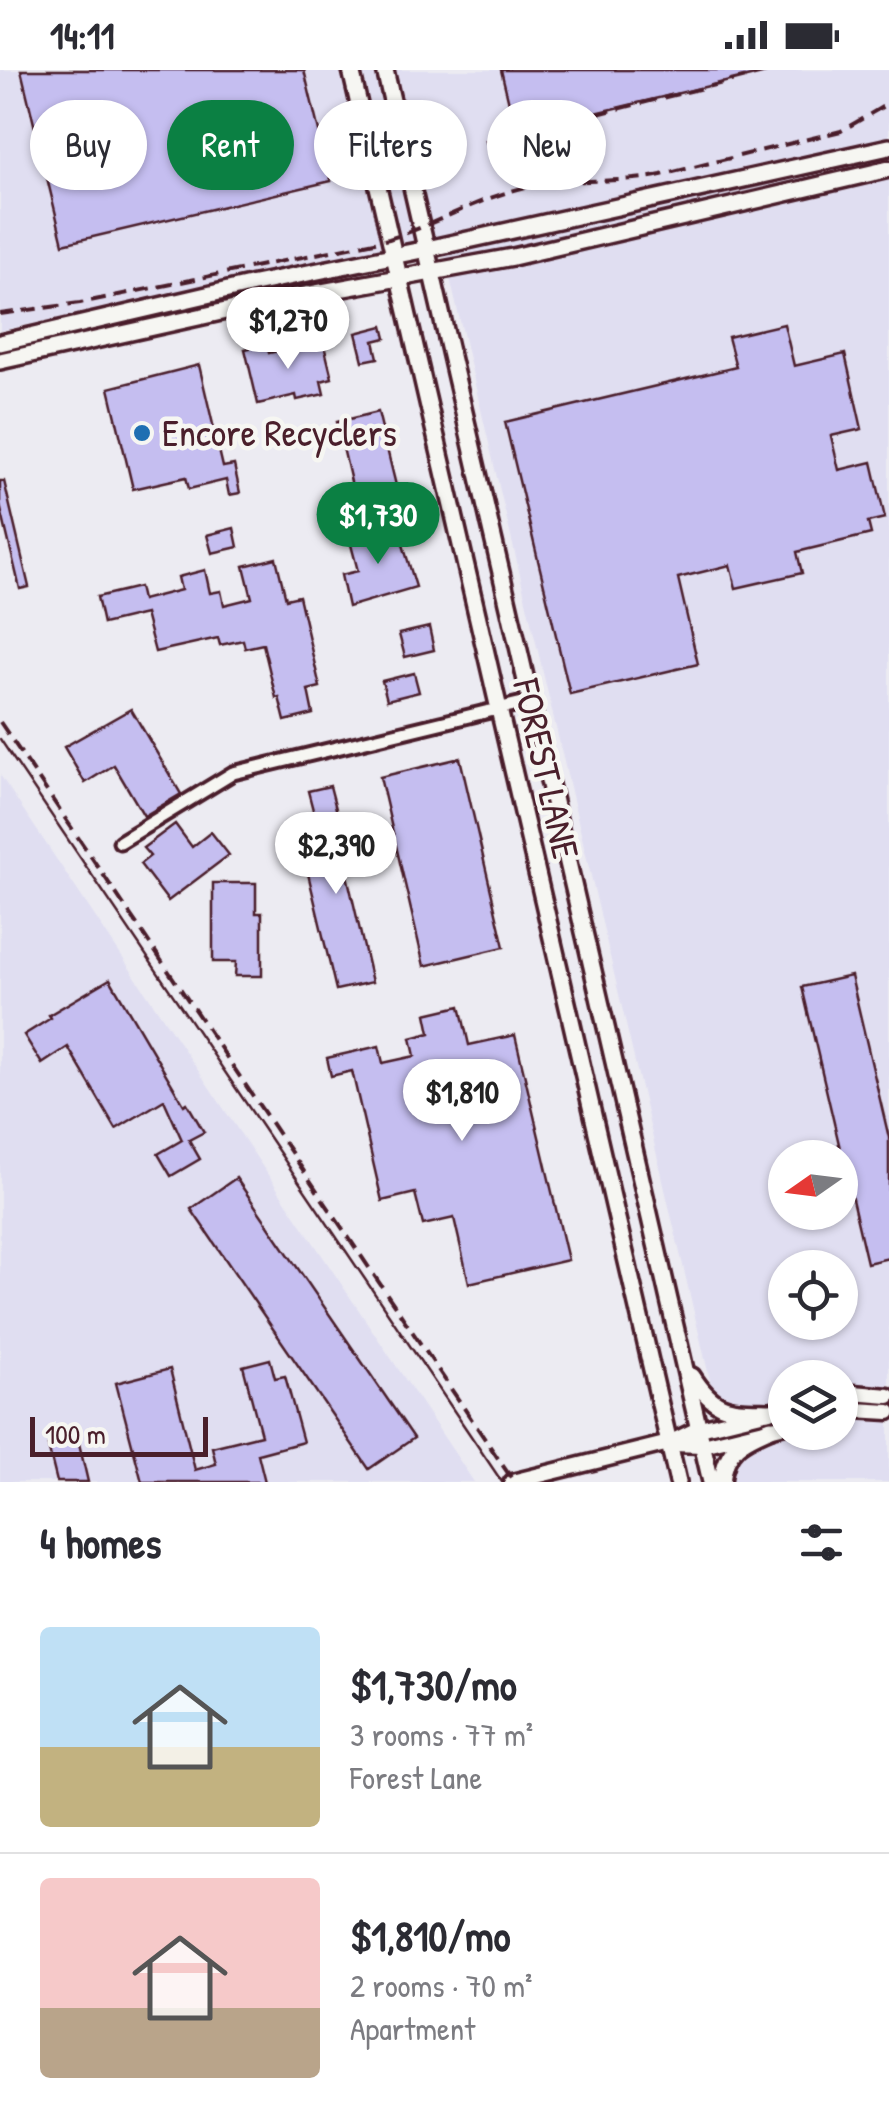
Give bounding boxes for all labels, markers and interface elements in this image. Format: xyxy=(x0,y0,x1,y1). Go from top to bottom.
text: 14:11 xyxy=(50,9,114,61)
chip: Buy xyxy=(30,100,147,190)
chip: Rent xyxy=(167,100,294,190)
chip: Filters xyxy=(314,100,467,190)
chip: New xyxy=(487,100,606,190)
pin: $1,270 xyxy=(207,287,369,372)
text: $1,270 xyxy=(248,298,328,341)
place label: Encore Recyclers xyxy=(162,406,397,458)
marker: Encore Recyclers xyxy=(131,422,153,444)
pin: $1,730 xyxy=(297,482,459,567)
text: $1,730 xyxy=(339,493,417,536)
street label: FOREST LANE xyxy=(501,673,593,864)
pin: $2,390 xyxy=(255,812,417,897)
text: $2,390 xyxy=(297,823,375,866)
pin: $1,810 xyxy=(381,1059,543,1144)
text: $1,810 xyxy=(425,1070,499,1113)
north arrow xyxy=(768,1140,858,1230)
map controls xyxy=(768,1140,858,1450)
button: locate xyxy=(768,1250,858,1340)
button: layers xyxy=(768,1360,858,1450)
scale bar xyxy=(30,1412,208,1456)
text: 100 m xyxy=(45,1415,106,1453)
text: 4 homes xyxy=(40,1514,161,1571)
icon: filters xyxy=(794,1515,849,1570)
text: $1,730/mo xyxy=(350,1656,517,1713)
icon: home xyxy=(120,1667,240,1787)
text: 3 rooms · 77 m² xyxy=(350,1713,533,1756)
text: Forest Lane xyxy=(350,1756,482,1799)
text: $1,810/mo xyxy=(350,1907,511,1964)
icon: home xyxy=(120,1918,240,2038)
text: 2 rooms · 70 m² xyxy=(350,1964,532,2007)
text: Apartment xyxy=(350,2007,475,2050)

